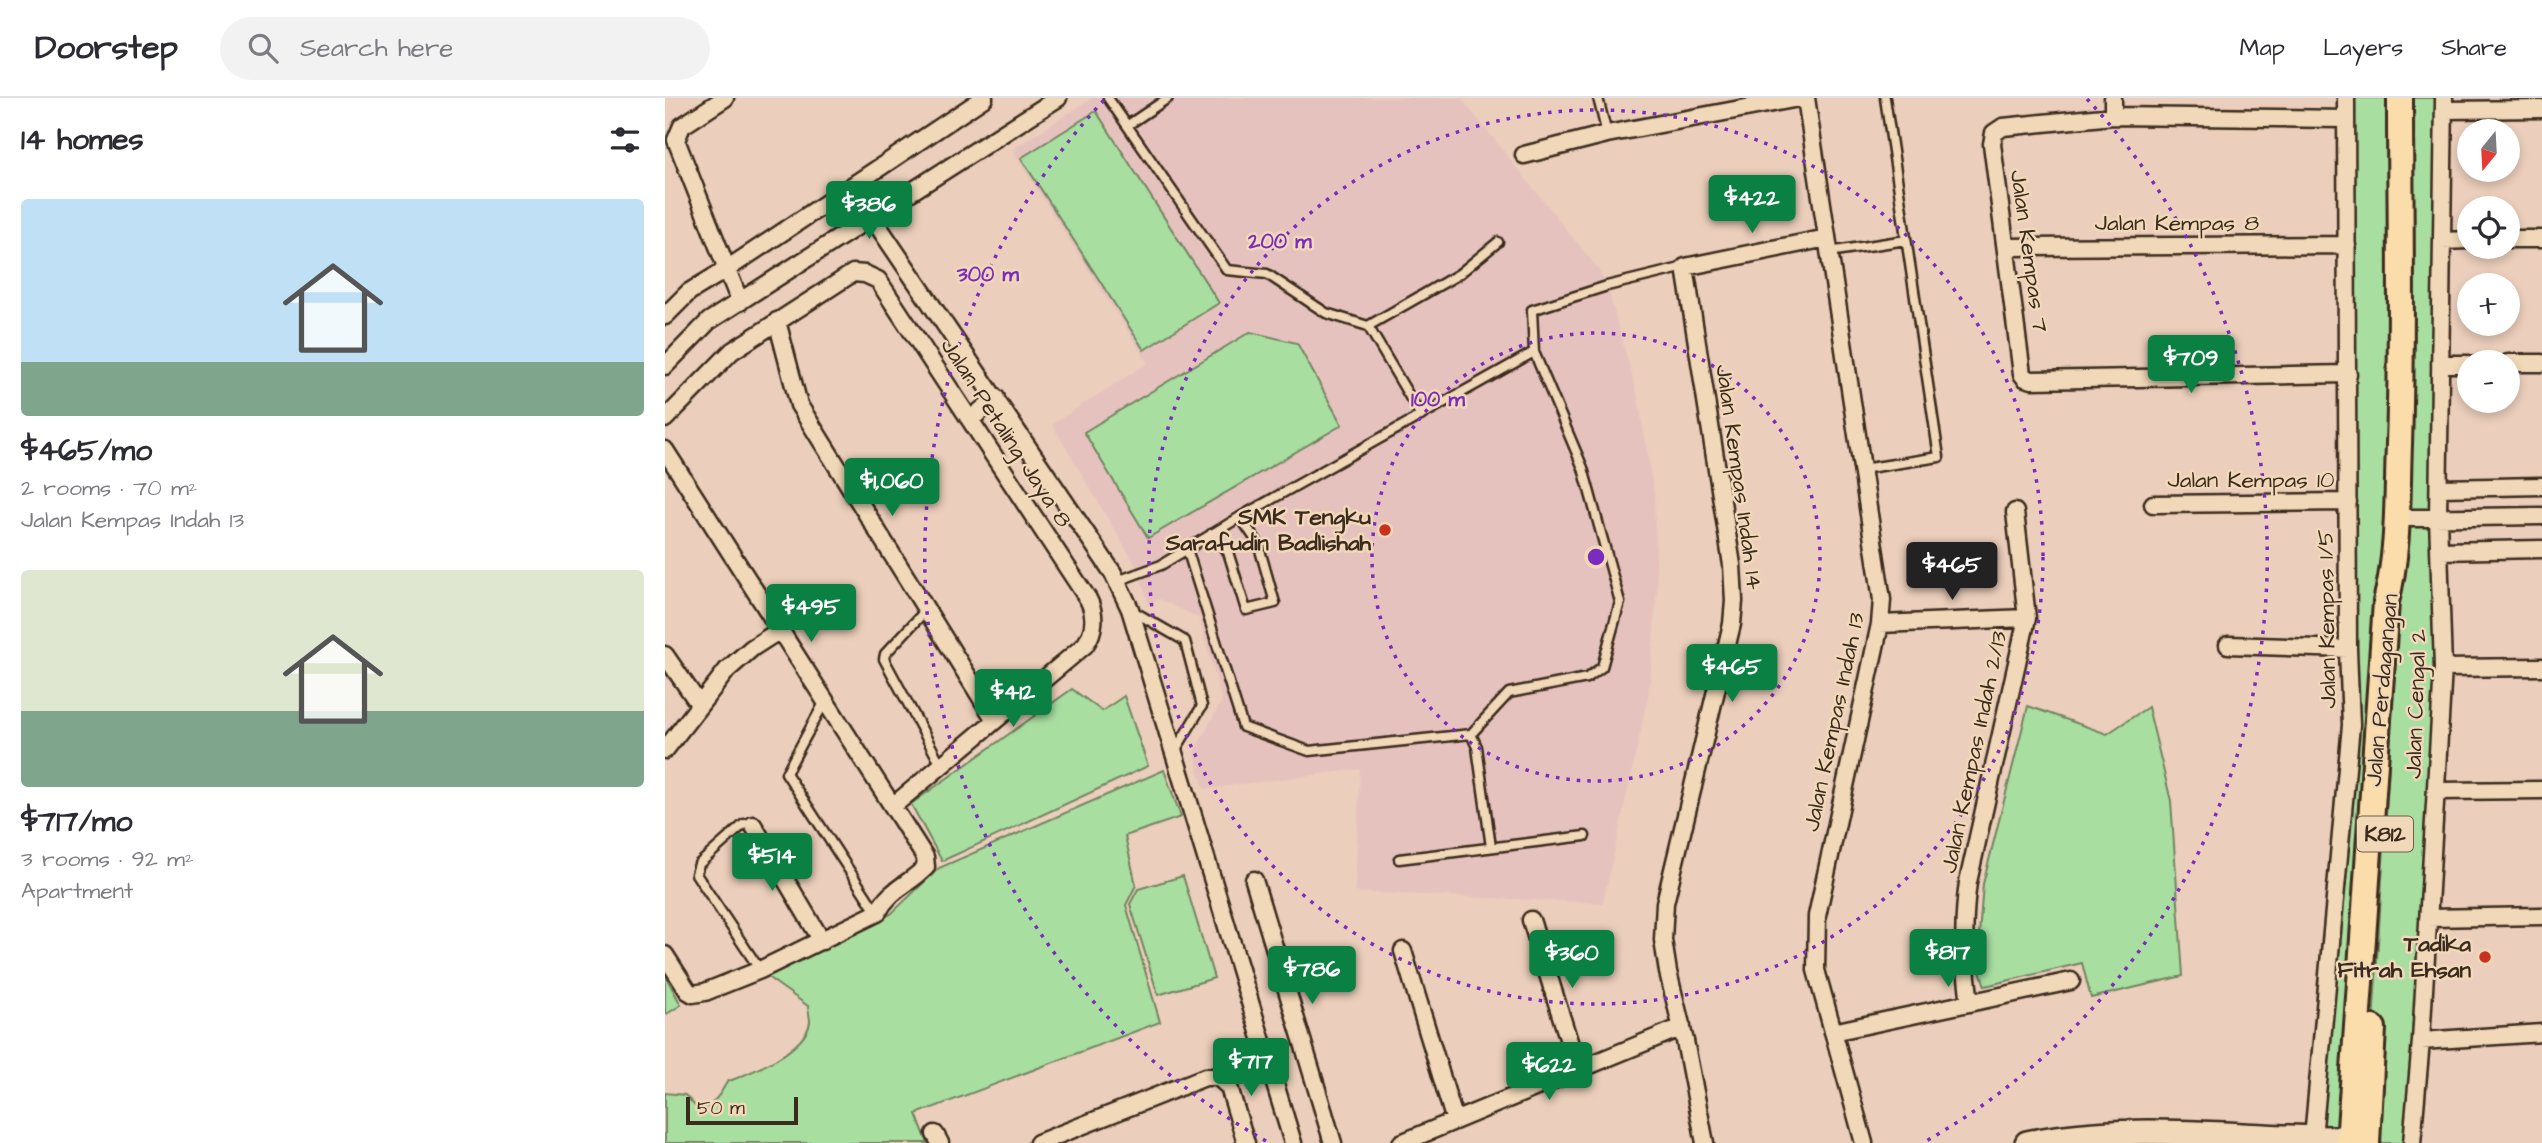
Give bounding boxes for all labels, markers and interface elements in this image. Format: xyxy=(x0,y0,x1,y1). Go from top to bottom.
search box xyxy=(220,17,710,80)
text: Doorstep xyxy=(35,25,178,71)
icon: search xyxy=(244,29,282,67)
text: Search here xyxy=(300,30,453,66)
text: Map xyxy=(2240,31,2285,65)
text: Layers xyxy=(2323,31,2403,65)
text: Share xyxy=(2441,31,2507,65)
text: 14 homes xyxy=(21,119,144,161)
north arrow xyxy=(2457,119,2520,182)
map controls xyxy=(2457,119,2520,413)
icon: filters xyxy=(606,121,644,159)
street label: Jalan Kempas 7 xyxy=(2002,168,2056,334)
pin: $422 xyxy=(1711,176,1793,235)
pin: $386 xyxy=(828,181,910,241)
text: $422 xyxy=(1725,182,1779,214)
text: $386 xyxy=(842,188,896,220)
button: locate xyxy=(2457,196,2520,259)
street label: Jalan Kempas 8 xyxy=(2095,207,2259,239)
text: 200 m xyxy=(1247,227,1312,256)
icon: home xyxy=(270,245,396,371)
text: 300 m xyxy=(956,260,1020,289)
button: + xyxy=(2457,273,2520,336)
street label: Jalan Petaling Jaya 8 xyxy=(932,332,1079,535)
pin: $709 xyxy=(2150,336,2232,395)
text: $709 xyxy=(2164,342,2218,374)
button: − xyxy=(2457,350,2520,413)
street label: Jalan Kempas Indah 14 xyxy=(1707,362,1771,592)
text: 100 m xyxy=(1411,385,1466,414)
text: $465/mo xyxy=(21,430,152,472)
pin: $1,060 xyxy=(835,458,949,518)
street label: Jalan Kempas 10 xyxy=(2168,464,2334,496)
text: $1,060 xyxy=(860,465,924,497)
text: 2 rooms · 70 m² xyxy=(21,472,197,504)
place label: SMK Tengku Sarafudin Badlishah xyxy=(1165,501,1372,559)
text: Jalan Kempas Indah 13 xyxy=(21,504,244,536)
marker: SMK Tengku Sarafudin Badlishah xyxy=(1377,522,1393,538)
street label: Jalan Kempas 1/5 xyxy=(2309,529,2345,709)
pin: $465 xyxy=(1911,542,1993,602)
centre of rings xyxy=(1584,545,1608,569)
text: $465 xyxy=(1922,549,1982,581)
pin: $495 xyxy=(770,584,852,644)
text: $495 xyxy=(782,591,840,623)
street label: Jalan Perdagangan xyxy=(2358,592,2407,788)
street label: Jalan Kempas Indah 13 xyxy=(1795,609,1873,834)
icon: home xyxy=(270,616,396,742)
street label: Jalan Kempas Indah 2/13 xyxy=(1933,628,2015,876)
street label: Jalan Cengal 2 xyxy=(2397,629,2436,779)
pin: $465 xyxy=(1691,644,1773,704)
text: $465 xyxy=(1702,651,1762,683)
pin: $412 xyxy=(972,670,1054,729)
text: $412 xyxy=(991,676,1035,708)
text: $717/mo xyxy=(21,801,132,843)
road number: K812 xyxy=(2357,816,2413,852)
pin: $514 xyxy=(731,834,813,893)
text: $514 xyxy=(748,840,796,872)
text: 3 rooms · 92 m² xyxy=(21,843,194,875)
text: Apartment xyxy=(21,875,133,907)
place label: Tadika Fitrah Ehsan xyxy=(2338,928,2471,986)
pin: $360 xyxy=(1531,930,1613,990)
pin: $817 xyxy=(1907,930,1989,989)
text: $817 xyxy=(1926,936,1970,968)
text: $360 xyxy=(1545,937,1599,969)
pin: $786 xyxy=(1271,946,1353,1006)
marker: Tadika Fitrah Ehsan xyxy=(2477,949,2493,965)
text: $786 xyxy=(1284,953,1340,985)
pin: $717 xyxy=(1210,1038,1292,1098)
pin: $622 xyxy=(1508,1042,1590,1102)
text: $717 xyxy=(1229,1045,1273,1077)
text: $622 xyxy=(1522,1049,1576,1081)
scale bar xyxy=(686,1094,798,1126)
text: 50 m xyxy=(697,1095,745,1122)

